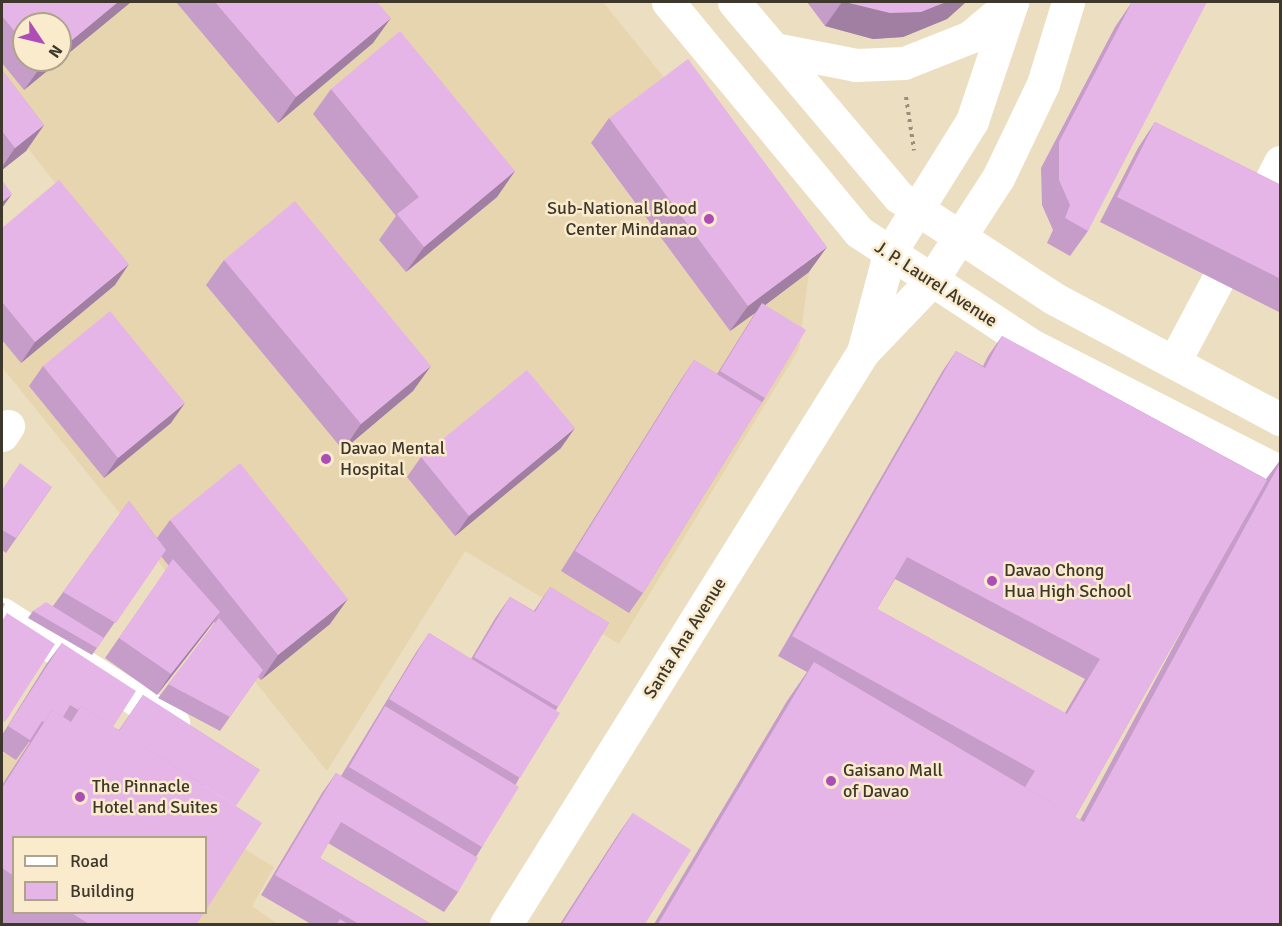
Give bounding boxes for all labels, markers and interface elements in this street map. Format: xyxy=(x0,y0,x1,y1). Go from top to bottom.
north arrow xyxy=(12,12,72,72)
text: N xyxy=(44,41,66,61)
place label: Sub-National Blood Center Mindanao xyxy=(547,198,697,240)
marker: Sub-National Blood Center Mindanao xyxy=(702,212,716,226)
street label: J. P. Laurel Avenue xyxy=(871,236,1001,332)
place label: Davao Mental Hospital xyxy=(340,438,445,480)
marker: Davao Mental Hospital xyxy=(317,450,335,468)
place label: Davao Chong Hua High School xyxy=(1004,560,1132,602)
street label: Santa Ana Avenue xyxy=(639,574,731,702)
marker: Davao Chong Hua High School xyxy=(985,574,999,588)
place label: Gaisano Mall of Davao xyxy=(843,760,943,802)
marker: Gaisano Mall of Davao xyxy=(824,774,838,788)
place label: The Pinnacle Hotel and Suites xyxy=(92,776,218,818)
marker: The Pinnacle Hotel and Suites xyxy=(73,790,87,804)
legend xyxy=(12,836,207,914)
text: Road xyxy=(70,850,109,872)
text: Building xyxy=(70,880,134,902)

